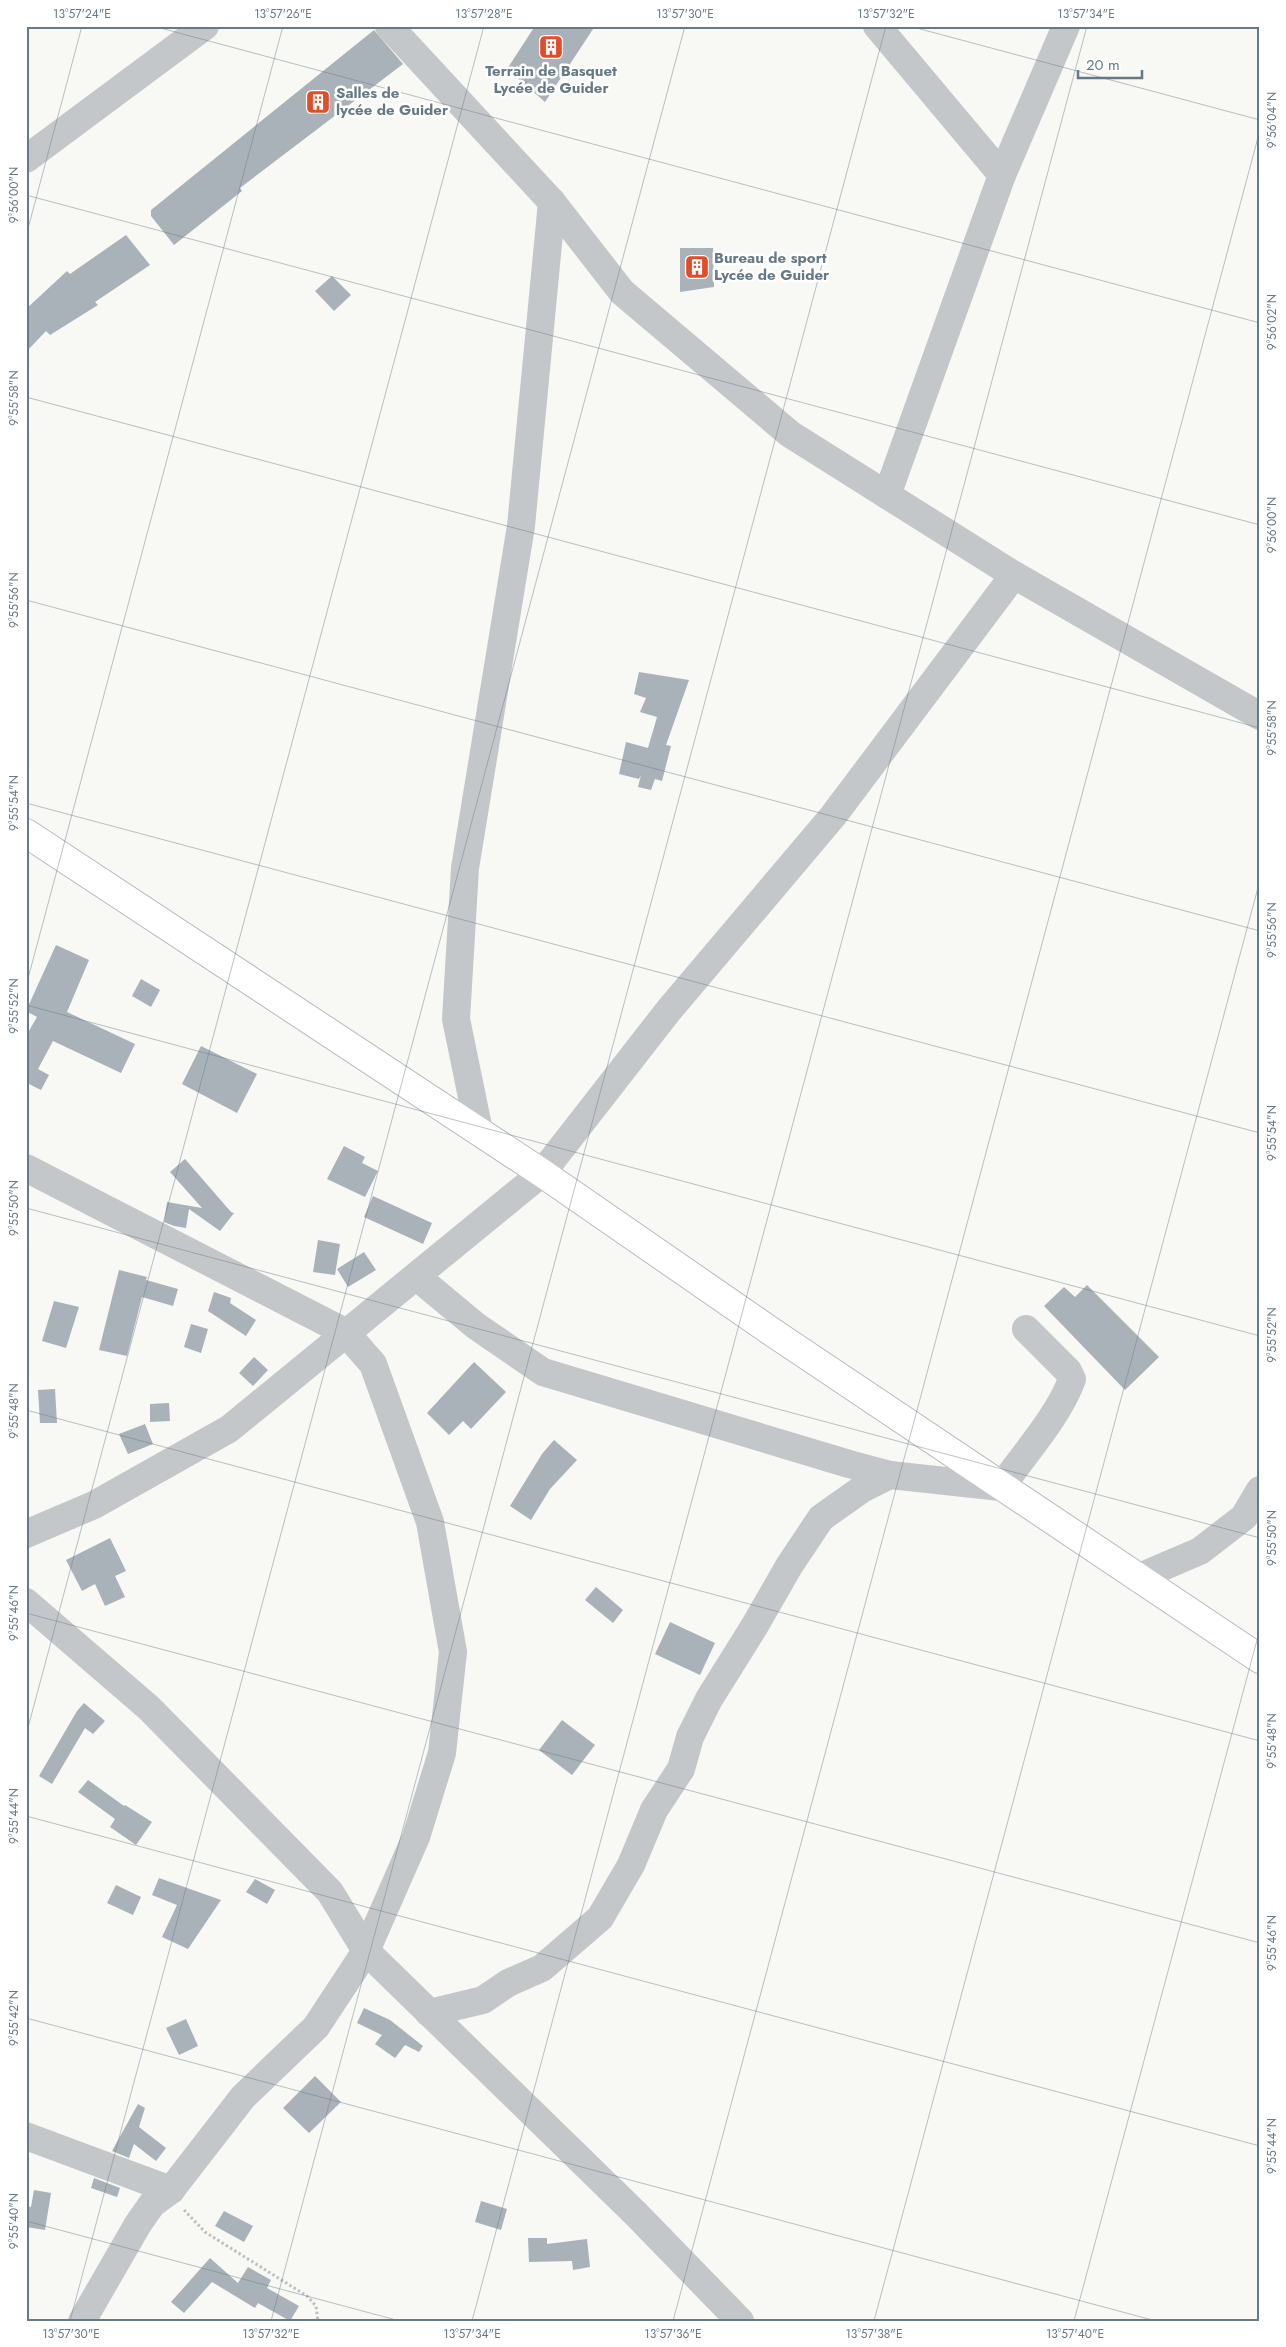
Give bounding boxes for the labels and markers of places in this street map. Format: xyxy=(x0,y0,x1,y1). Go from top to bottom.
building icon: Terrain de Basquet Lycée de Guider xyxy=(538,34,564,60)
place label: Terrain de Basquet Lycée de Guider xyxy=(485,60,617,99)
place label: Salles de lycée de Guider xyxy=(336,82,449,121)
building icon: Salles de lycée de Guider xyxy=(305,89,331,115)
place label: Bureau de sport Lycée de Guider xyxy=(714,247,830,286)
building icon: Bureau de sport Lycée de Guider xyxy=(684,254,710,280)

